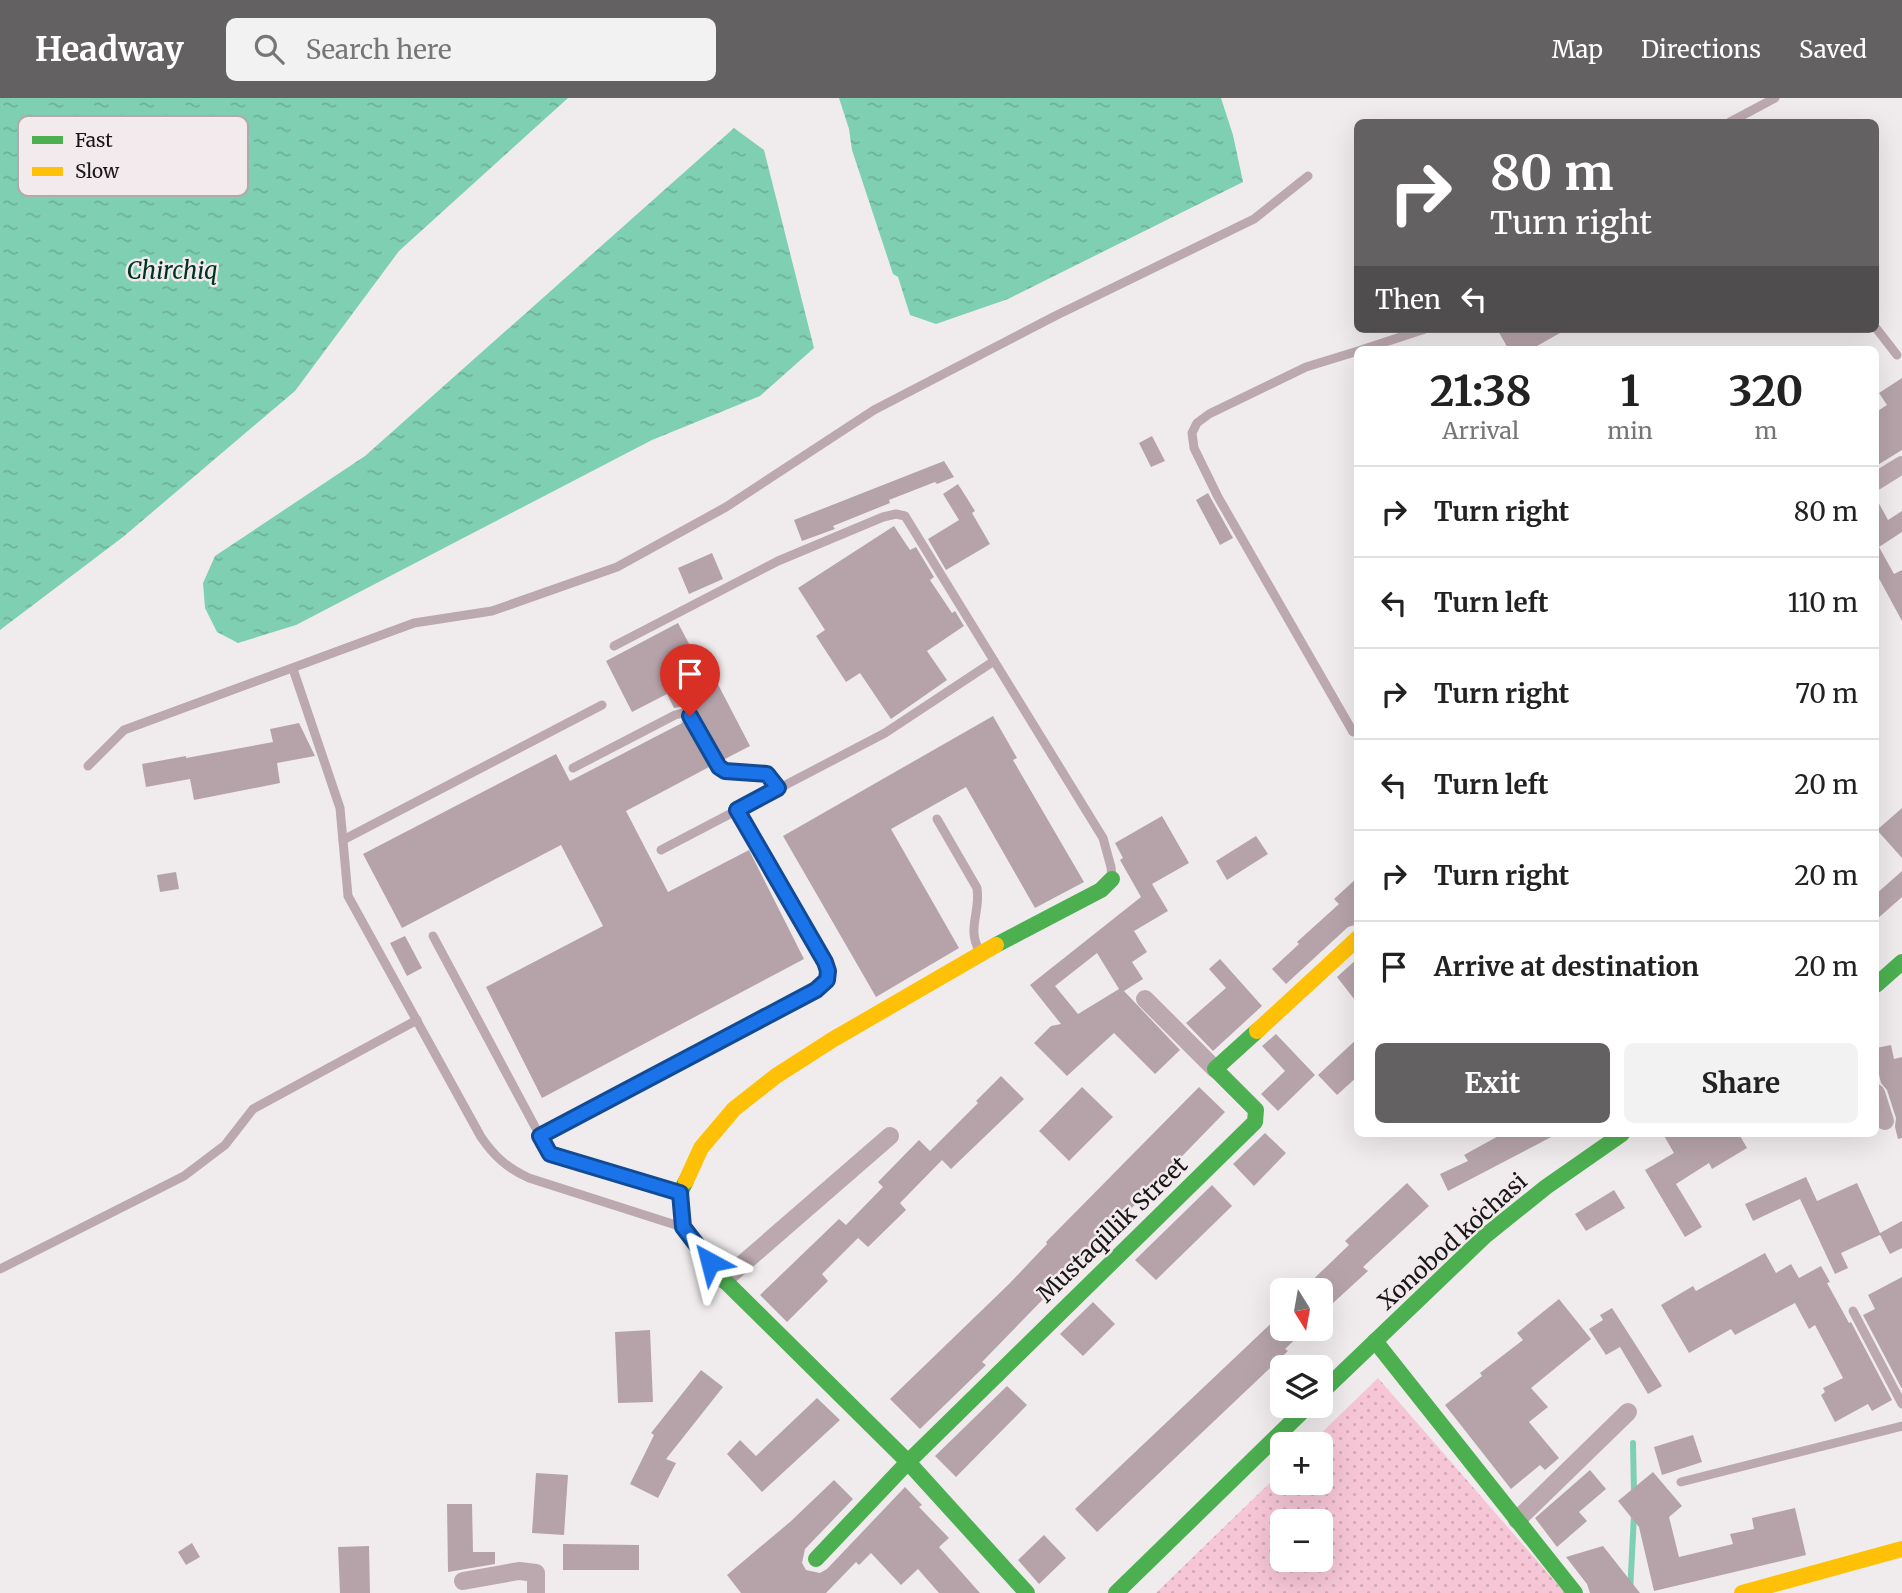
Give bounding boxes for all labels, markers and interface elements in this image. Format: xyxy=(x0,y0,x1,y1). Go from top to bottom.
search box xyxy=(226,18,716,81)
text: Headway xyxy=(35,29,184,70)
icon: search xyxy=(250,30,288,68)
text: Search here xyxy=(306,33,452,66)
text: Map xyxy=(1552,34,1603,65)
text: Directions xyxy=(1641,34,1761,65)
text: Saved xyxy=(1799,34,1867,65)
legend xyxy=(18,116,248,196)
text: Fast xyxy=(75,128,113,152)
text: 80 m xyxy=(1490,142,1613,203)
icon: right xyxy=(1375,147,1466,238)
text: Slow xyxy=(75,159,120,183)
text: Turn right xyxy=(1490,203,1652,243)
water label: Chirchiq xyxy=(126,255,218,286)
icon: left xyxy=(1455,280,1493,318)
text: Then xyxy=(1375,283,1441,316)
text: 21:38 xyxy=(1430,365,1532,417)
text: 1 xyxy=(1620,365,1640,417)
text: 320 xyxy=(1729,365,1803,417)
text: Arrival xyxy=(1442,416,1519,445)
text: min xyxy=(1607,416,1653,445)
text: m xyxy=(1755,416,1777,445)
icon: right xyxy=(1375,493,1413,531)
text: Turn right xyxy=(1434,495,1569,528)
text: 80 m xyxy=(1794,495,1858,528)
icon: left xyxy=(1375,584,1413,622)
text: Turn left xyxy=(1434,586,1548,619)
text: 110 m xyxy=(1788,586,1858,619)
pin xyxy=(660,644,720,716)
icon: arrive xyxy=(671,655,709,693)
icon: right xyxy=(1375,675,1413,713)
text: Turn right xyxy=(1434,677,1569,710)
text: 70 m xyxy=(1795,677,1858,710)
icon: left xyxy=(1375,766,1413,804)
text: Turn left xyxy=(1434,768,1548,801)
text: 20 m xyxy=(1794,768,1858,801)
icon: right xyxy=(1375,857,1413,895)
text: Turn right xyxy=(1434,859,1569,892)
text: 20 m xyxy=(1794,859,1858,892)
icon: arrive xyxy=(1375,948,1413,986)
text: Arrive at destination xyxy=(1434,950,1699,983)
text: 20 m xyxy=(1794,950,1858,983)
button: Exit xyxy=(1375,1043,1610,1123)
button: Share xyxy=(1624,1043,1858,1123)
street label: Mustaqillik Street xyxy=(1031,1150,1193,1308)
street label: Xonobod koʻchasi xyxy=(1372,1167,1532,1315)
position arrow xyxy=(673,1225,747,1299)
north arrow xyxy=(1270,1278,1334,1340)
map controls xyxy=(1270,1278,1333,1572)
button: layers xyxy=(1270,1355,1333,1418)
button: + xyxy=(1270,1432,1333,1495)
button: − xyxy=(1270,1509,1333,1572)

